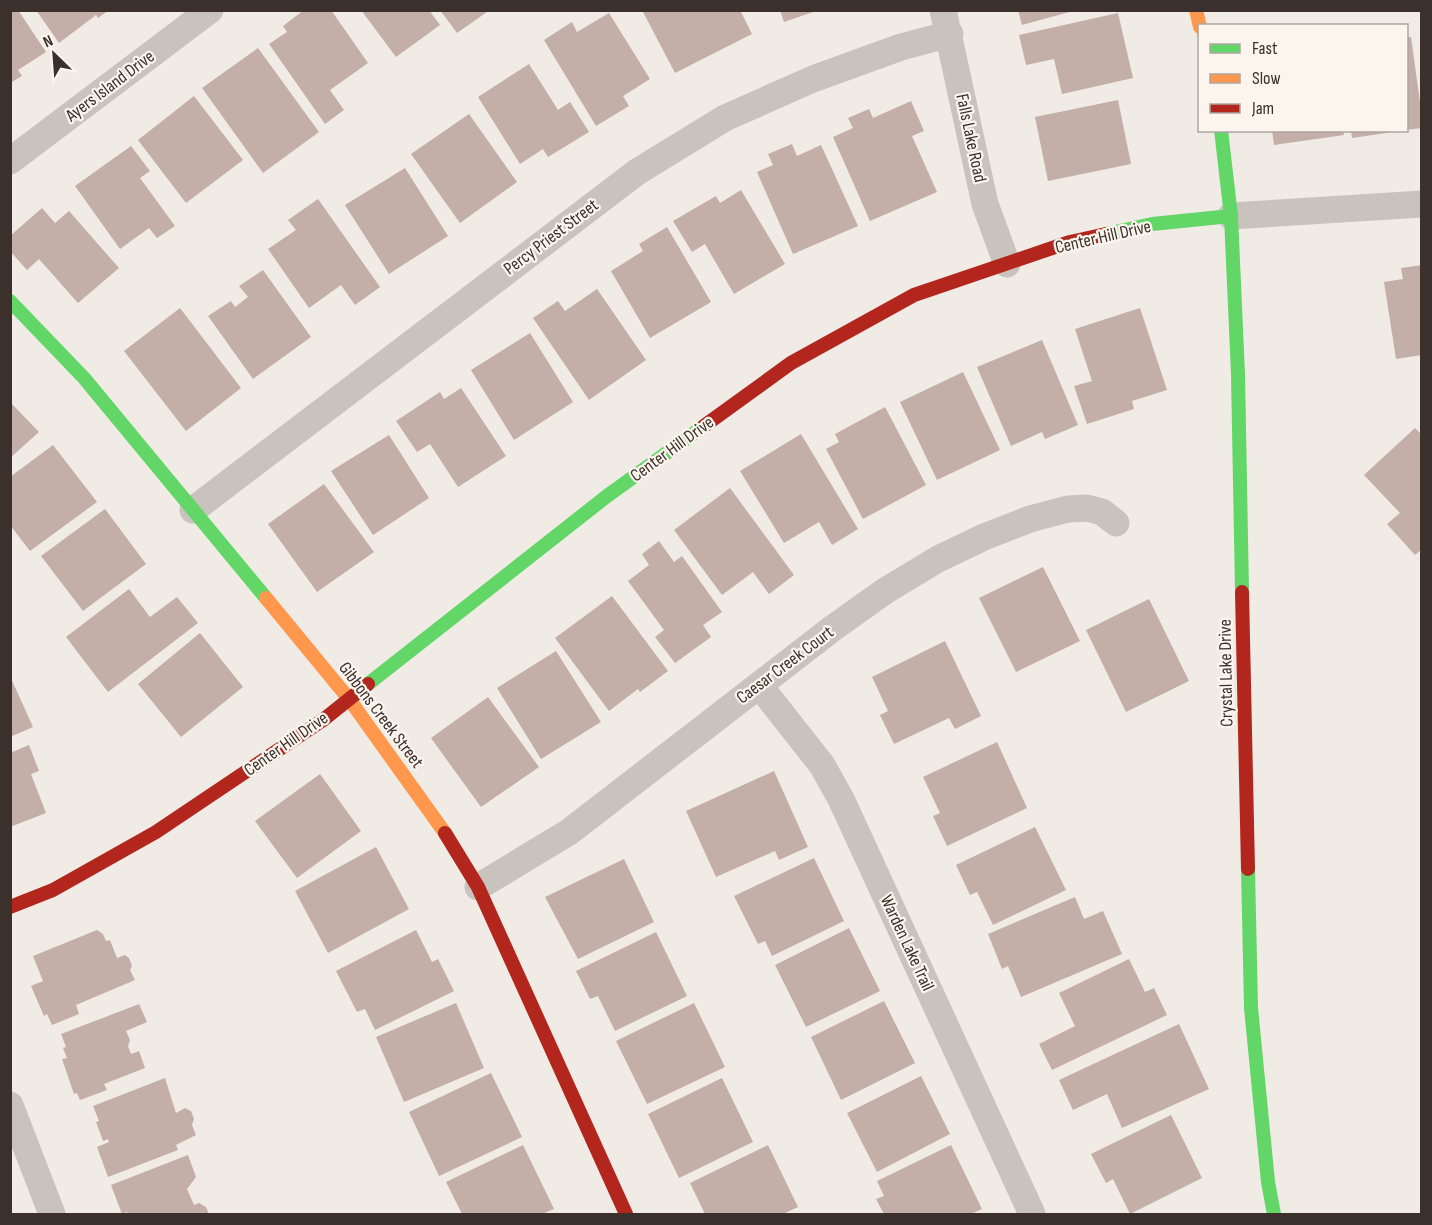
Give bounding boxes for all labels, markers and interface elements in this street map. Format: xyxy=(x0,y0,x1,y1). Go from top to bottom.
north arrow xyxy=(24,24,84,84)
legend xyxy=(1198,24,1408,132)
text: N xyxy=(40,31,56,52)
text: Fast xyxy=(1252,38,1278,59)
street label: Ayers Island Drive xyxy=(61,46,158,127)
text: Slow xyxy=(1252,68,1281,89)
street label: Falls Lake Road xyxy=(951,92,991,184)
text: Jam xyxy=(1251,98,1274,119)
street label: Percy Priest Street xyxy=(500,194,603,279)
street label: Center Hill Drive xyxy=(1053,216,1153,258)
street label: Center Hill Drive xyxy=(626,412,718,486)
street label: Crystal Lake Drive xyxy=(1215,619,1237,727)
street label: Caesar Creek Court xyxy=(732,621,838,708)
street label: Gibbons Creek Street xyxy=(334,658,428,773)
street label: Center Hill Drive xyxy=(240,707,332,781)
street label: Warden Lake Trail xyxy=(876,892,938,994)

